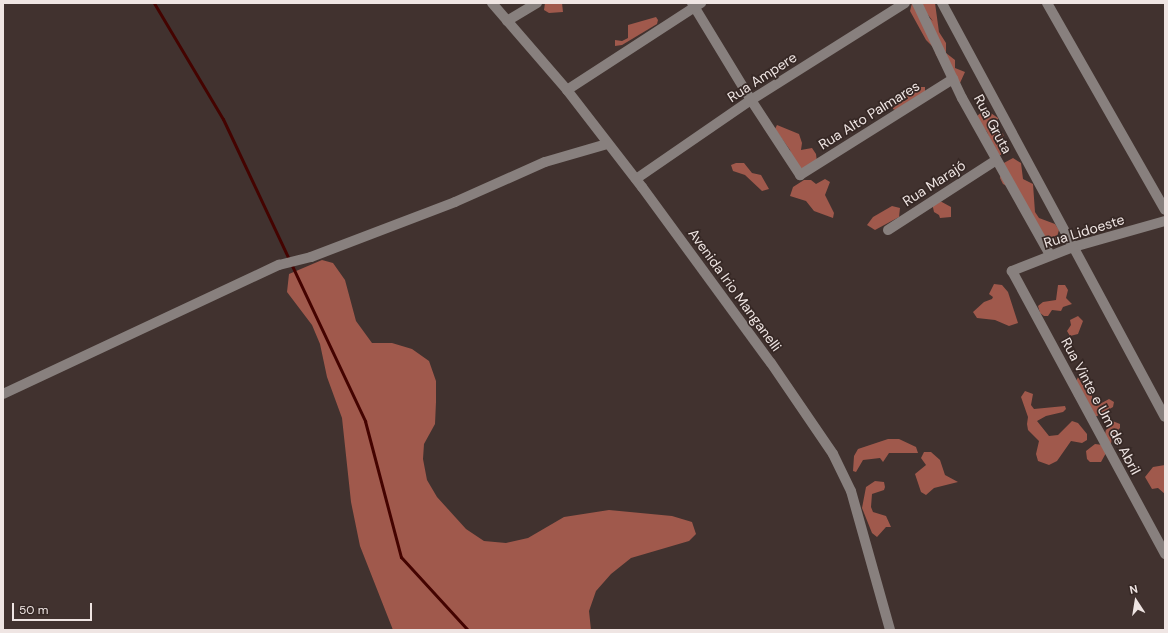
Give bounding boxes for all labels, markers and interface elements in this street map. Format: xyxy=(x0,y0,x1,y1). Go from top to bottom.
street label: Rua Ampere xyxy=(724,48,800,106)
street label: Rua Alto Palmares xyxy=(815,77,923,153)
street label: Rua Gruta xyxy=(970,92,1016,156)
street label: Rua Marajó xyxy=(899,156,969,210)
street label: Rua Lidoeste xyxy=(1042,211,1126,251)
street label: Avenida Irio Manganelli xyxy=(685,225,785,355)
street label: Rua Vinte e Um de Abril xyxy=(1058,335,1144,477)
north arrow xyxy=(1116,581,1156,621)
text: N xyxy=(1128,582,1139,597)
scale bar xyxy=(14,595,94,621)
text: 50 m xyxy=(19,602,48,618)

